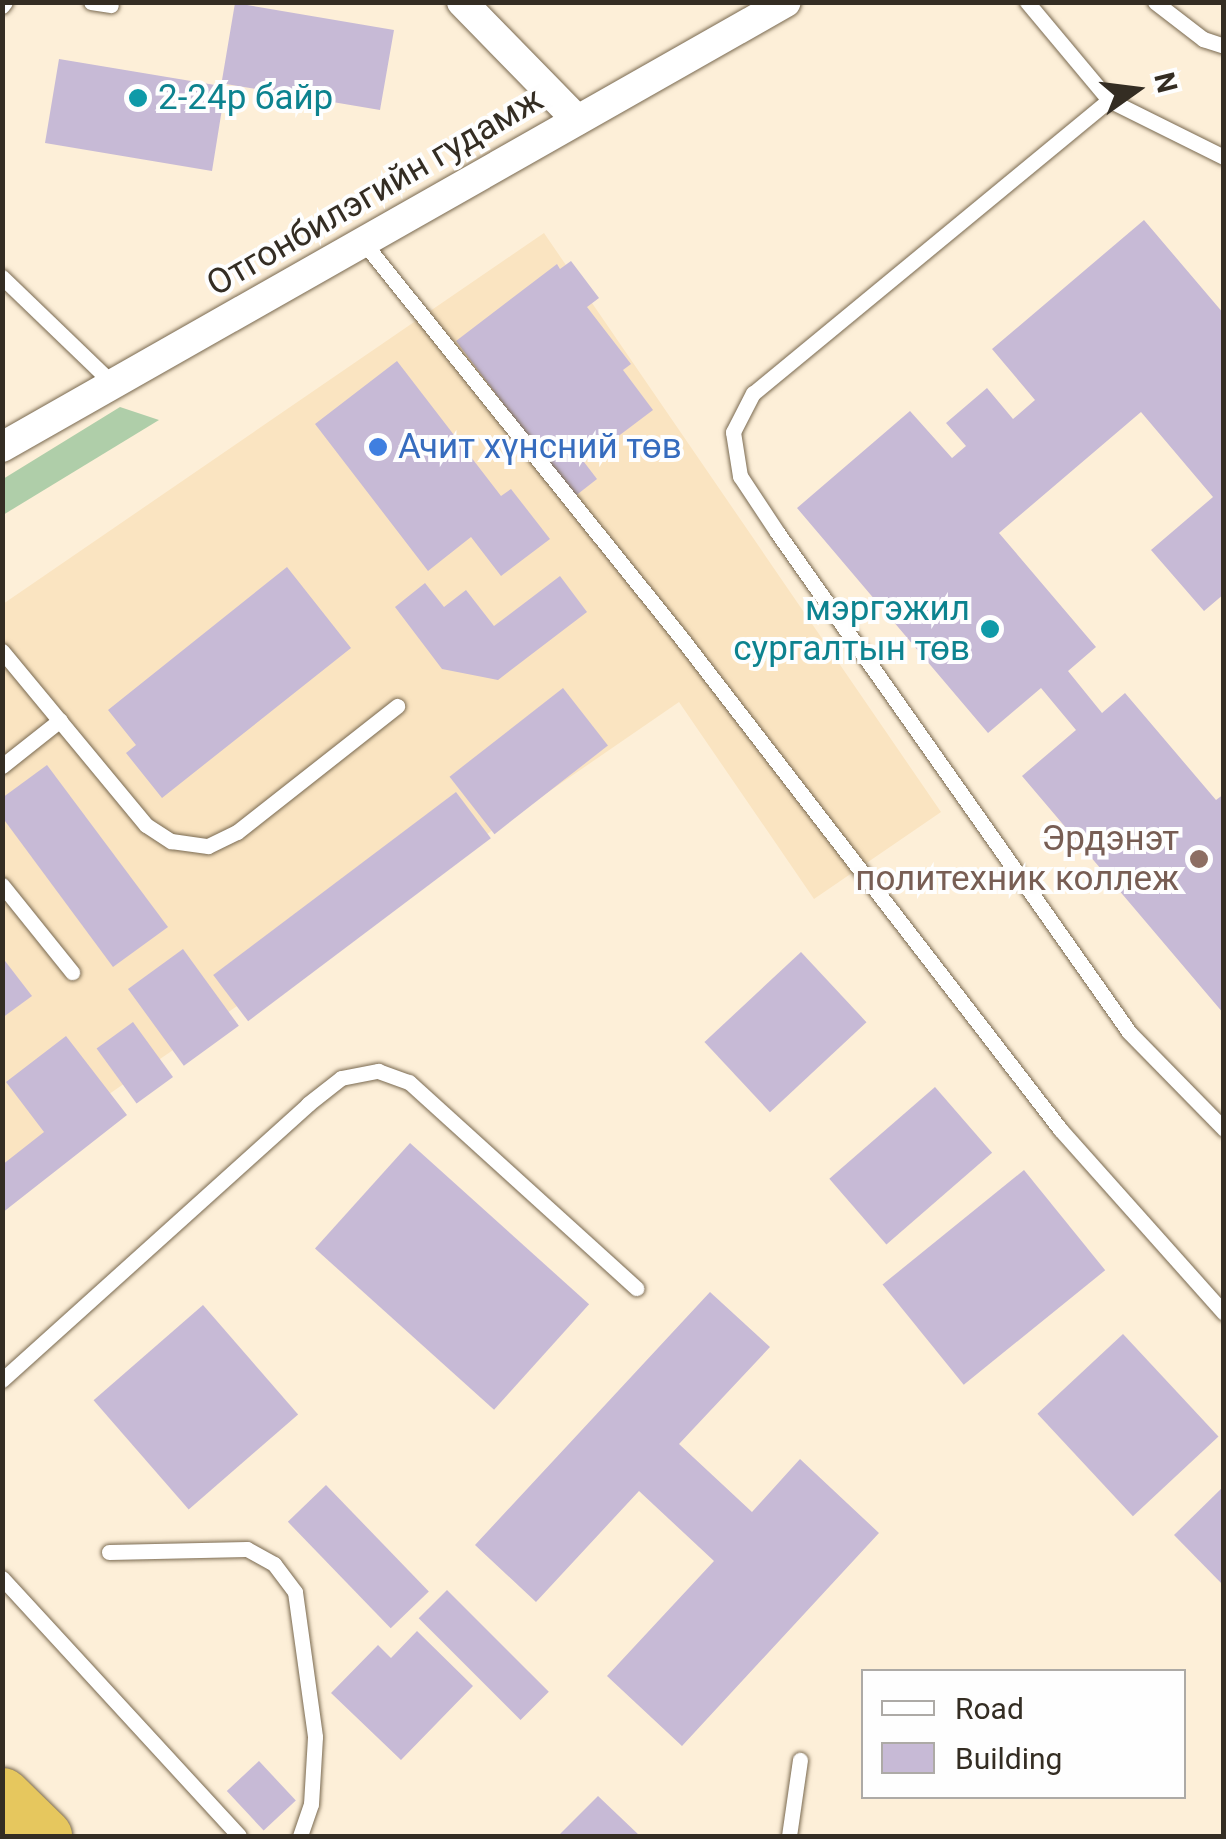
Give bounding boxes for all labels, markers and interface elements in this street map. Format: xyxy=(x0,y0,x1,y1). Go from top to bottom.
north arrow xyxy=(1086,40,1186,140)
text: N xyxy=(1147,69,1184,96)
place label: 2-24р байр xyxy=(158,77,333,119)
street label: Отгонбилэгийн гудамж xyxy=(200,79,550,305)
marker: 2-24р байр xyxy=(127,87,149,109)
place label: Ачит хүнсний төв xyxy=(398,426,682,468)
marker: Ачит хүнсний төв xyxy=(367,436,389,458)
place label: мэргэжил сургалтын төв xyxy=(733,588,970,670)
marker: мэргэжил сургалтын төв xyxy=(979,618,1001,640)
place label: Эрдэнэт политехник коллеж xyxy=(855,818,1179,900)
marker: Эрдэнэт политехник коллеж xyxy=(1188,848,1210,870)
legend xyxy=(861,1669,1186,1799)
text: Road xyxy=(955,1691,1024,1726)
text: Building xyxy=(955,1741,1062,1776)

